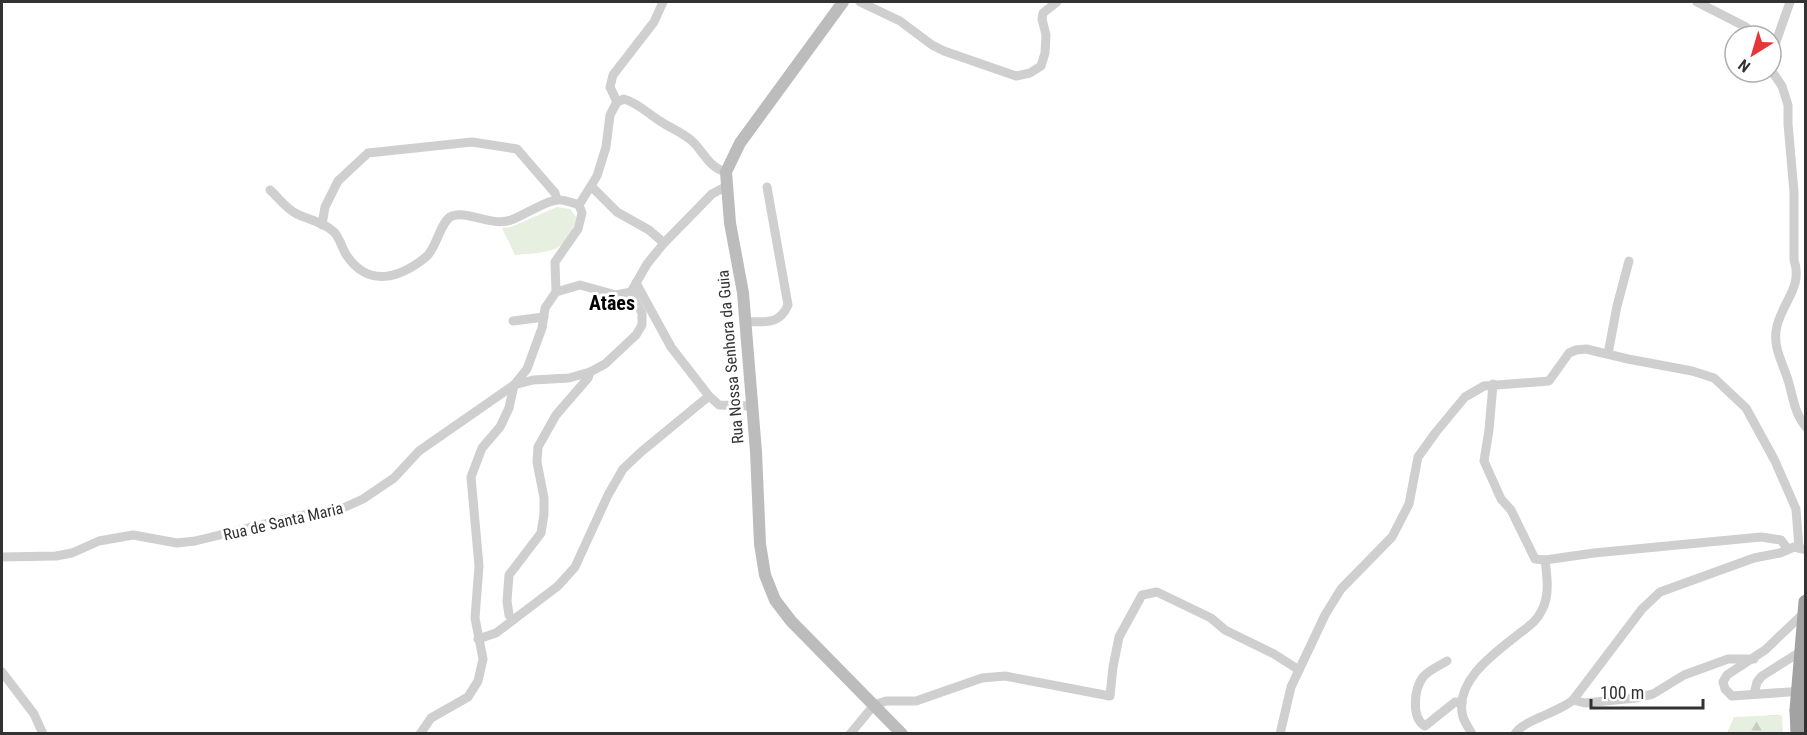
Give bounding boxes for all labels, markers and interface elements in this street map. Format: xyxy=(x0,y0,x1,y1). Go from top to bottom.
north arrow xyxy=(1723,24,1783,84)
text: N xyxy=(1735,55,1754,76)
street label: Rua Nossa Senhora da Guia xyxy=(713,269,748,445)
district label: Atães xyxy=(589,291,635,315)
street label: Rua de Santa Maria xyxy=(221,498,345,545)
scale bar xyxy=(1591,672,1704,710)
text: 100 m xyxy=(1600,682,1644,703)

